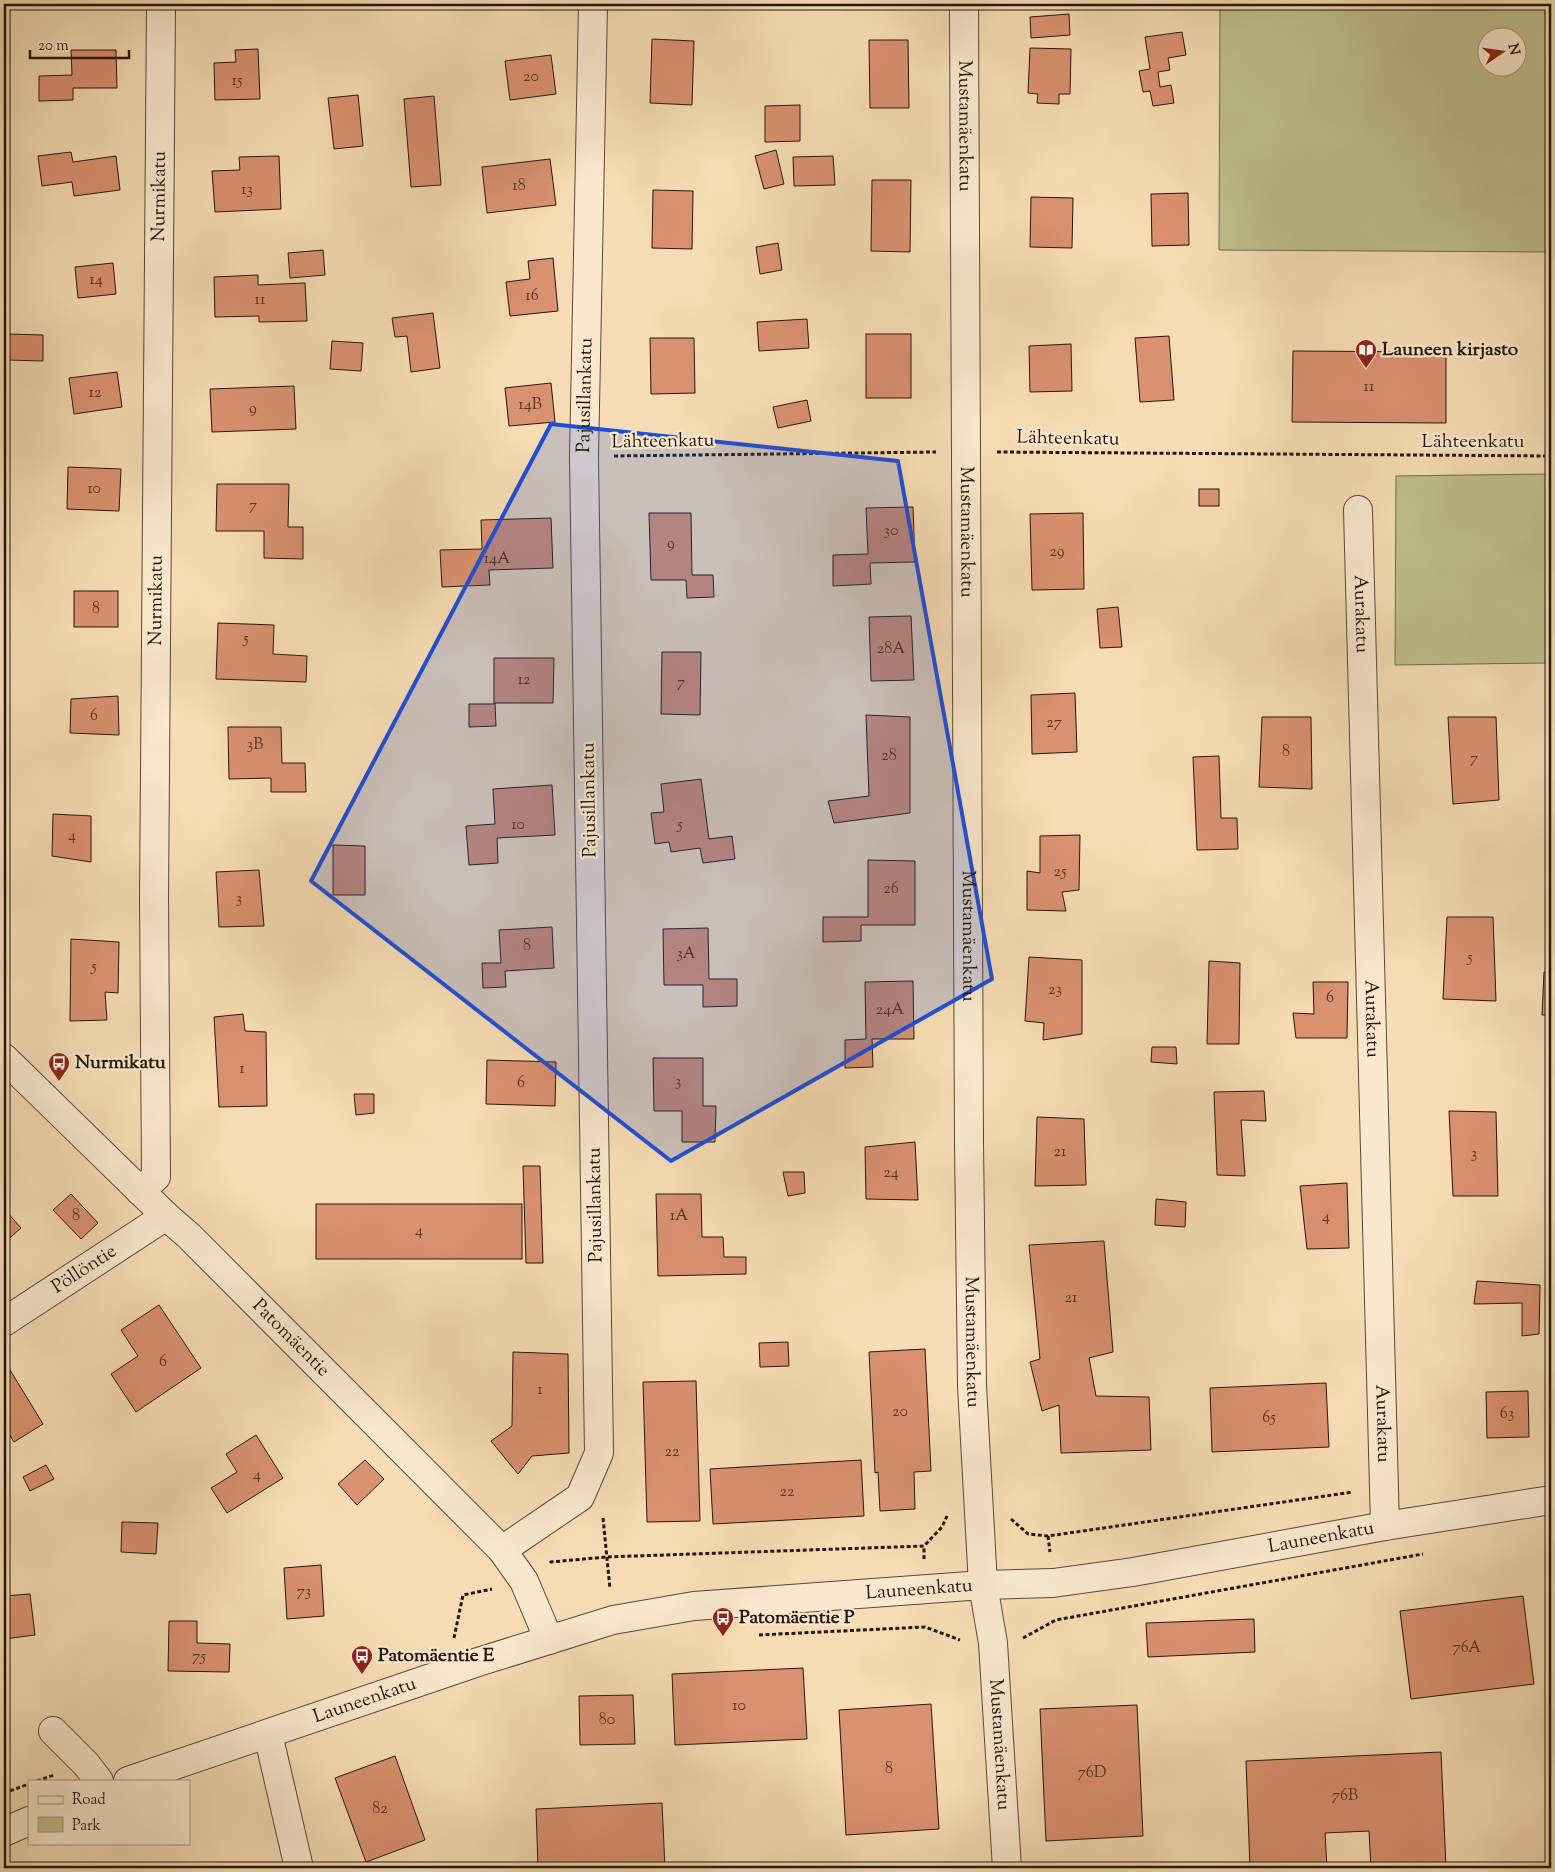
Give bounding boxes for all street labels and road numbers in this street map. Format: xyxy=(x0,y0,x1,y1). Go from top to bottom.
street label: Mustamäenkatu xyxy=(951,60,978,192)
street label: Nurmikatu xyxy=(146,151,173,242)
street label: Pajusillankatu xyxy=(571,337,600,453)
street label: Lähteenkatu xyxy=(1016,425,1120,453)
street label: Lähteenkatu xyxy=(611,428,715,456)
street label: Lähteenkatu xyxy=(1422,429,1525,456)
street label: Mustamäenkatu xyxy=(953,466,980,598)
street label: Nurmikatu xyxy=(142,555,170,646)
street label: Aurakatu xyxy=(1346,575,1375,653)
street label: Pajusillankatu xyxy=(575,742,605,858)
street label: Mustamäenkatu xyxy=(954,870,982,1002)
street label: Aurakatu xyxy=(1357,979,1386,1058)
street label: Pajusillankatu xyxy=(581,1147,611,1263)
street label: Pöllöntie xyxy=(46,1238,122,1301)
street label: Mustamäenkatu xyxy=(957,1276,987,1409)
street label: Patomäentie xyxy=(246,1293,336,1383)
street label: Aurakatu xyxy=(1368,1384,1397,1463)
street label: Launeenkatu xyxy=(1266,1515,1376,1561)
street label: Launeenkatu xyxy=(865,1572,974,1607)
street label: Launeenkatu xyxy=(310,1670,420,1731)
street label: Mustamäenkatu xyxy=(982,1678,1017,1811)

